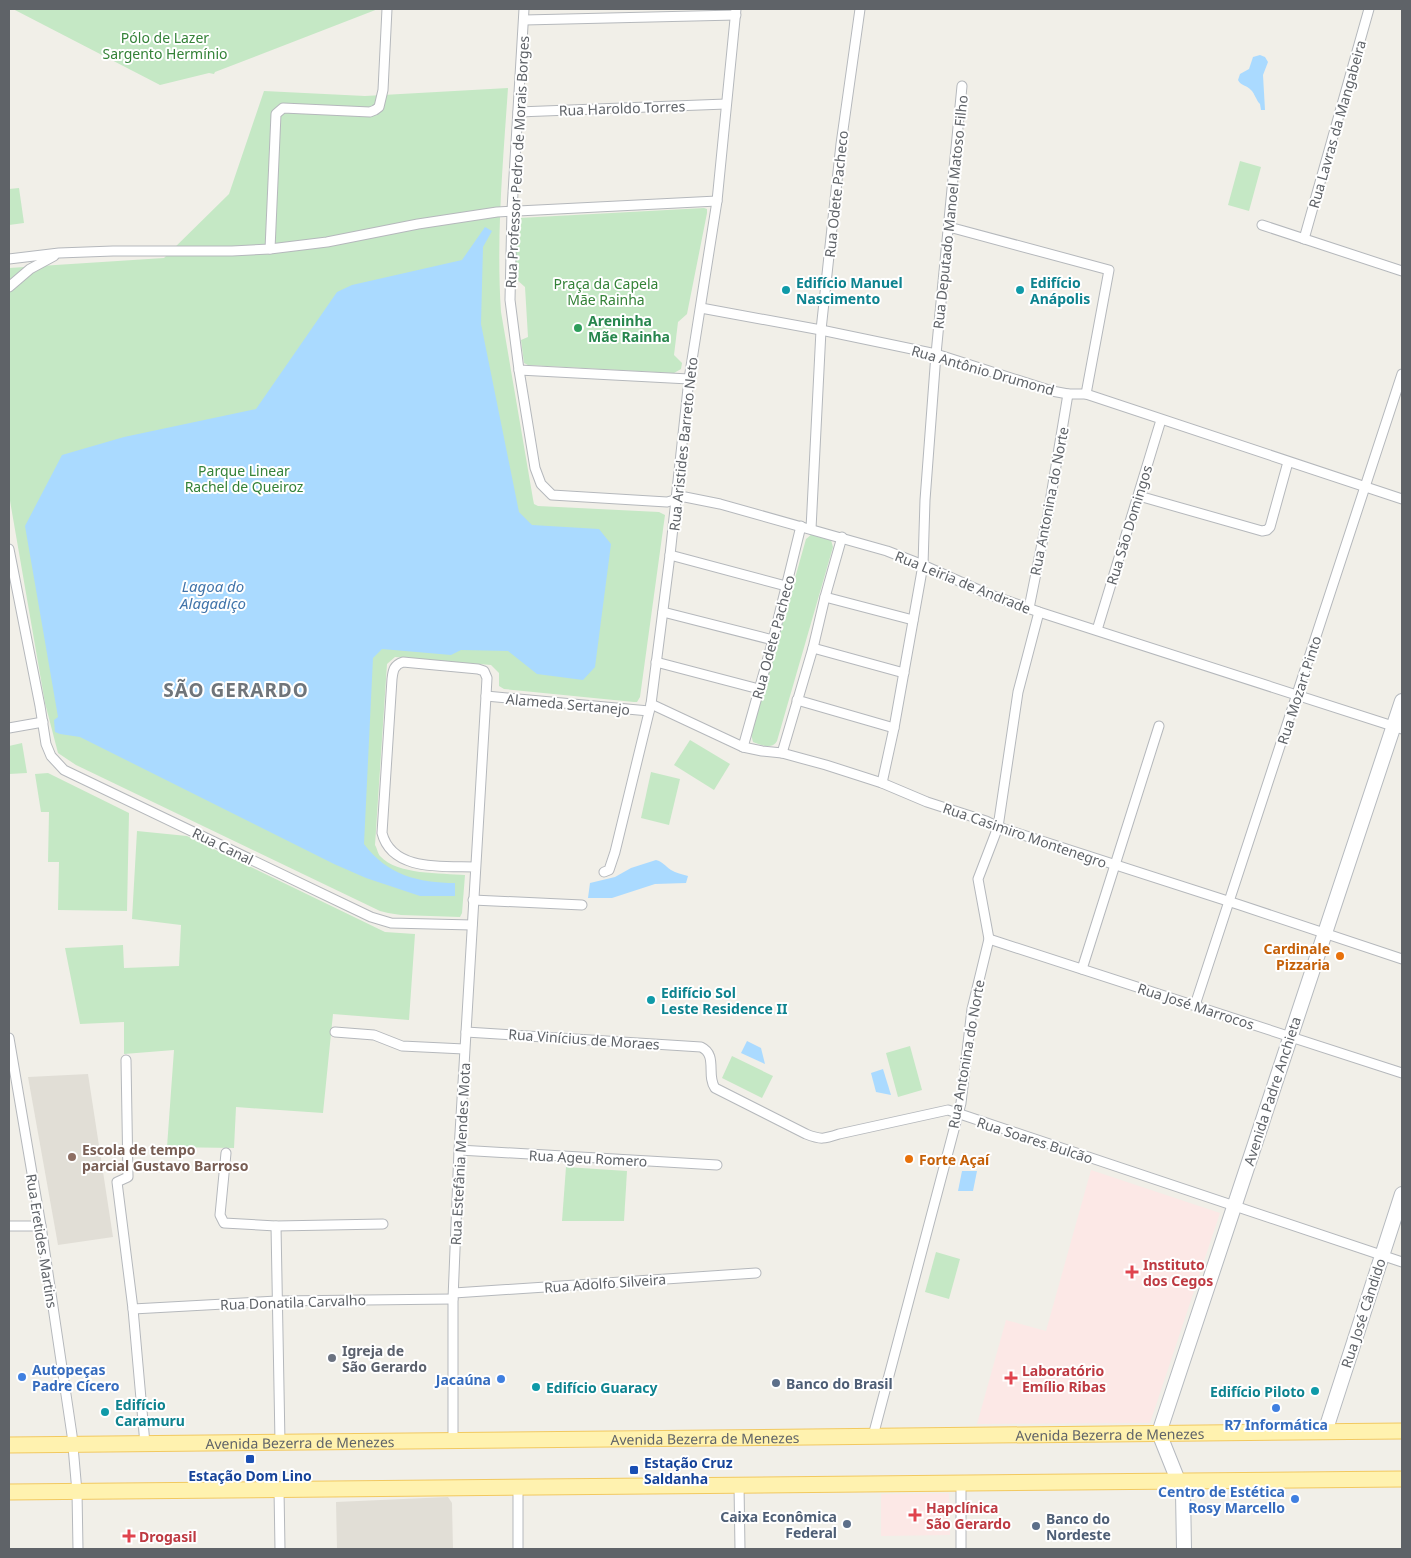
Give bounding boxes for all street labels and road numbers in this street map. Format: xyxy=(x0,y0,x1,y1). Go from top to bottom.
street label: Rua Professor Pedro de Morais Borges xyxy=(501,35,533,289)
street label: Rua Lavras da Mangabeira xyxy=(1304,38,1370,210)
street label: Rua Deputado Manoel Matoso Filho xyxy=(928,94,972,330)
street label: Rua Haroldo Torres xyxy=(558,96,686,120)
street label: Rua Odete Pacheco xyxy=(820,130,852,258)
street label: Rua Antônio Drumond xyxy=(909,340,1057,400)
street label: Rua Aristides Barreto Neto xyxy=(664,356,702,532)
street label: Rua Antonina do Norte xyxy=(1025,425,1073,577)
street label: Rua São Domingos xyxy=(1102,462,1156,587)
street label: Rua Leiria de Andrade xyxy=(892,546,1034,618)
street label: Rua Odete Pacheco xyxy=(747,573,799,701)
street label: Rua Mozart Pinto xyxy=(1272,633,1326,747)
street label: Alameda Sertanejo xyxy=(505,689,631,719)
street label: Rua Casimiro Montenegro xyxy=(941,798,1109,872)
street label: Rua Canal xyxy=(189,823,257,869)
street label: Rua Antonina do Norte xyxy=(944,978,988,1130)
street label: Rua José Marrocos xyxy=(1135,978,1257,1034)
street label: Avenida Padre Anchieta xyxy=(1239,1014,1305,1168)
street label: Rua Vinícius de Moraes xyxy=(508,1024,661,1054)
street label: Rua Estefânia Mendes Mota xyxy=(446,1062,474,1246)
street label: Rua Soares Bulcão xyxy=(975,1112,1095,1168)
street label: Rua Ageu Romero xyxy=(528,1145,648,1171)
street label: Rua Eretides Martins xyxy=(22,1172,62,1310)
street label: Rua José Cândido xyxy=(1336,1256,1390,1370)
street label: Rua Adolfo Silveira xyxy=(543,1269,667,1297)
street label: Rua Donatila Carvalho xyxy=(220,1290,366,1314)
street label: Avenida Bezerra de Menezes xyxy=(1015,1423,1205,1444)
street label: Avenida Bezerra de Menezes xyxy=(610,1428,800,1448)
street label: Avenida Bezerra de Menezes xyxy=(205,1432,395,1453)

